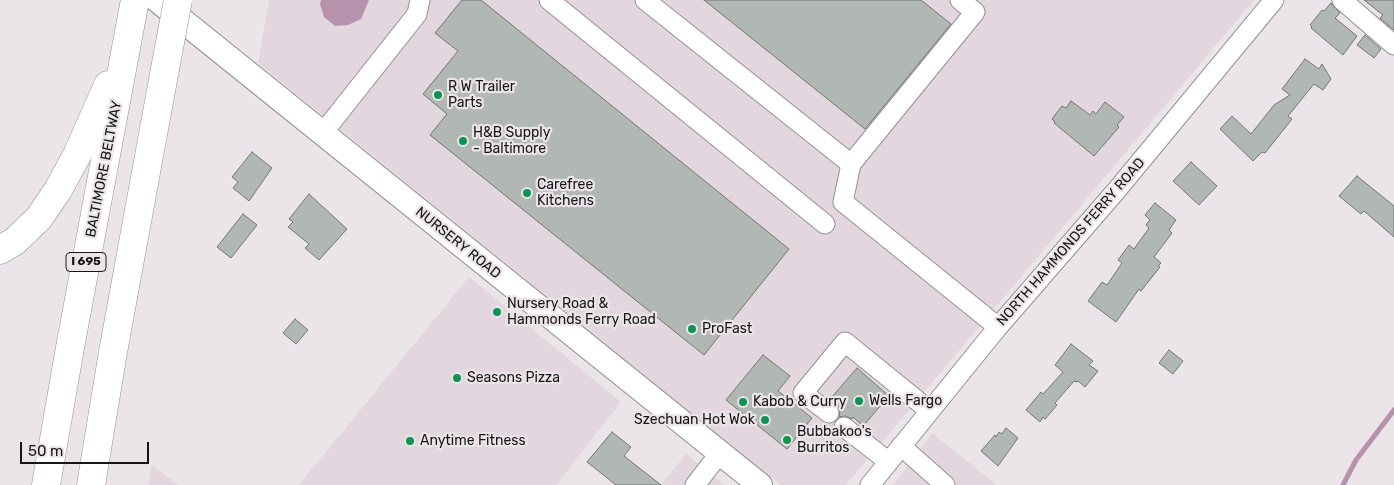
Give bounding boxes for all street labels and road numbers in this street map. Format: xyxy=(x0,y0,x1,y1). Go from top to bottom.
street label: BALTIMORE BELTWAY xyxy=(83,99,125,239)
street label: NORTH HAMMONDS FERRY ROAD xyxy=(993,155,1149,329)
street label: NURSERY ROAD xyxy=(412,204,504,282)
road number: I 695 xyxy=(66,252,106,272)

